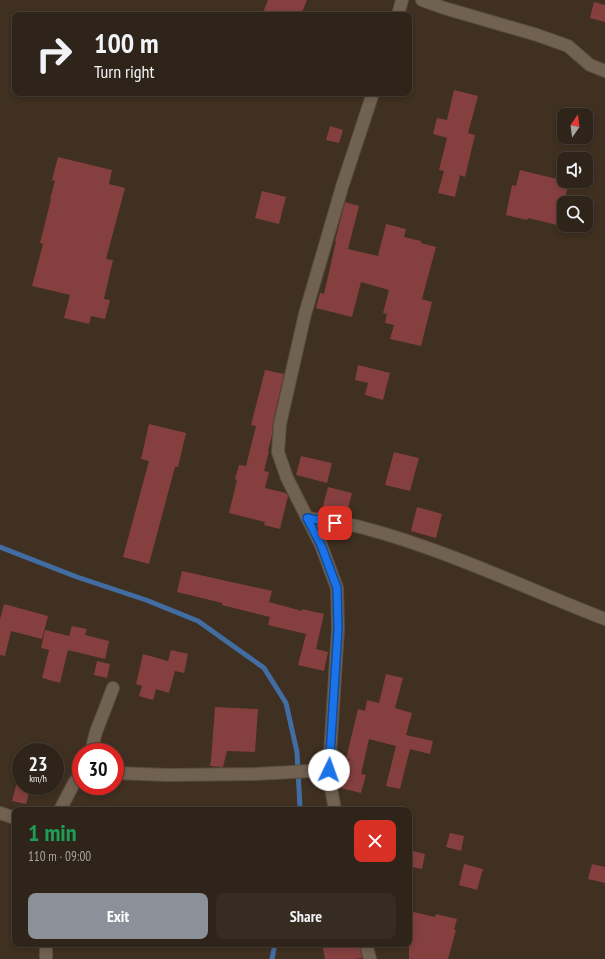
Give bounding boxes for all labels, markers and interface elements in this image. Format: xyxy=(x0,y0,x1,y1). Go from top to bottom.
text: 100 m xyxy=(94,24,158,61)
icon: right xyxy=(28,28,80,80)
text: Turn right xyxy=(94,60,154,83)
north arrow xyxy=(557,108,593,144)
map controls xyxy=(557,108,593,232)
button: sound xyxy=(557,152,593,188)
button: search xyxy=(557,196,593,232)
pin xyxy=(318,506,352,540)
icon: arrive xyxy=(324,512,346,534)
speed limit sign: 30 xyxy=(72,743,124,795)
position arrow xyxy=(308,749,350,791)
text: 23 xyxy=(28,751,48,777)
text: km/h xyxy=(29,772,47,785)
text: 1 min xyxy=(28,817,76,848)
button: close xyxy=(354,820,396,862)
text: 110 m · 09:00 xyxy=(28,848,91,865)
button: Exit xyxy=(28,893,208,939)
button: Share xyxy=(216,893,396,939)

